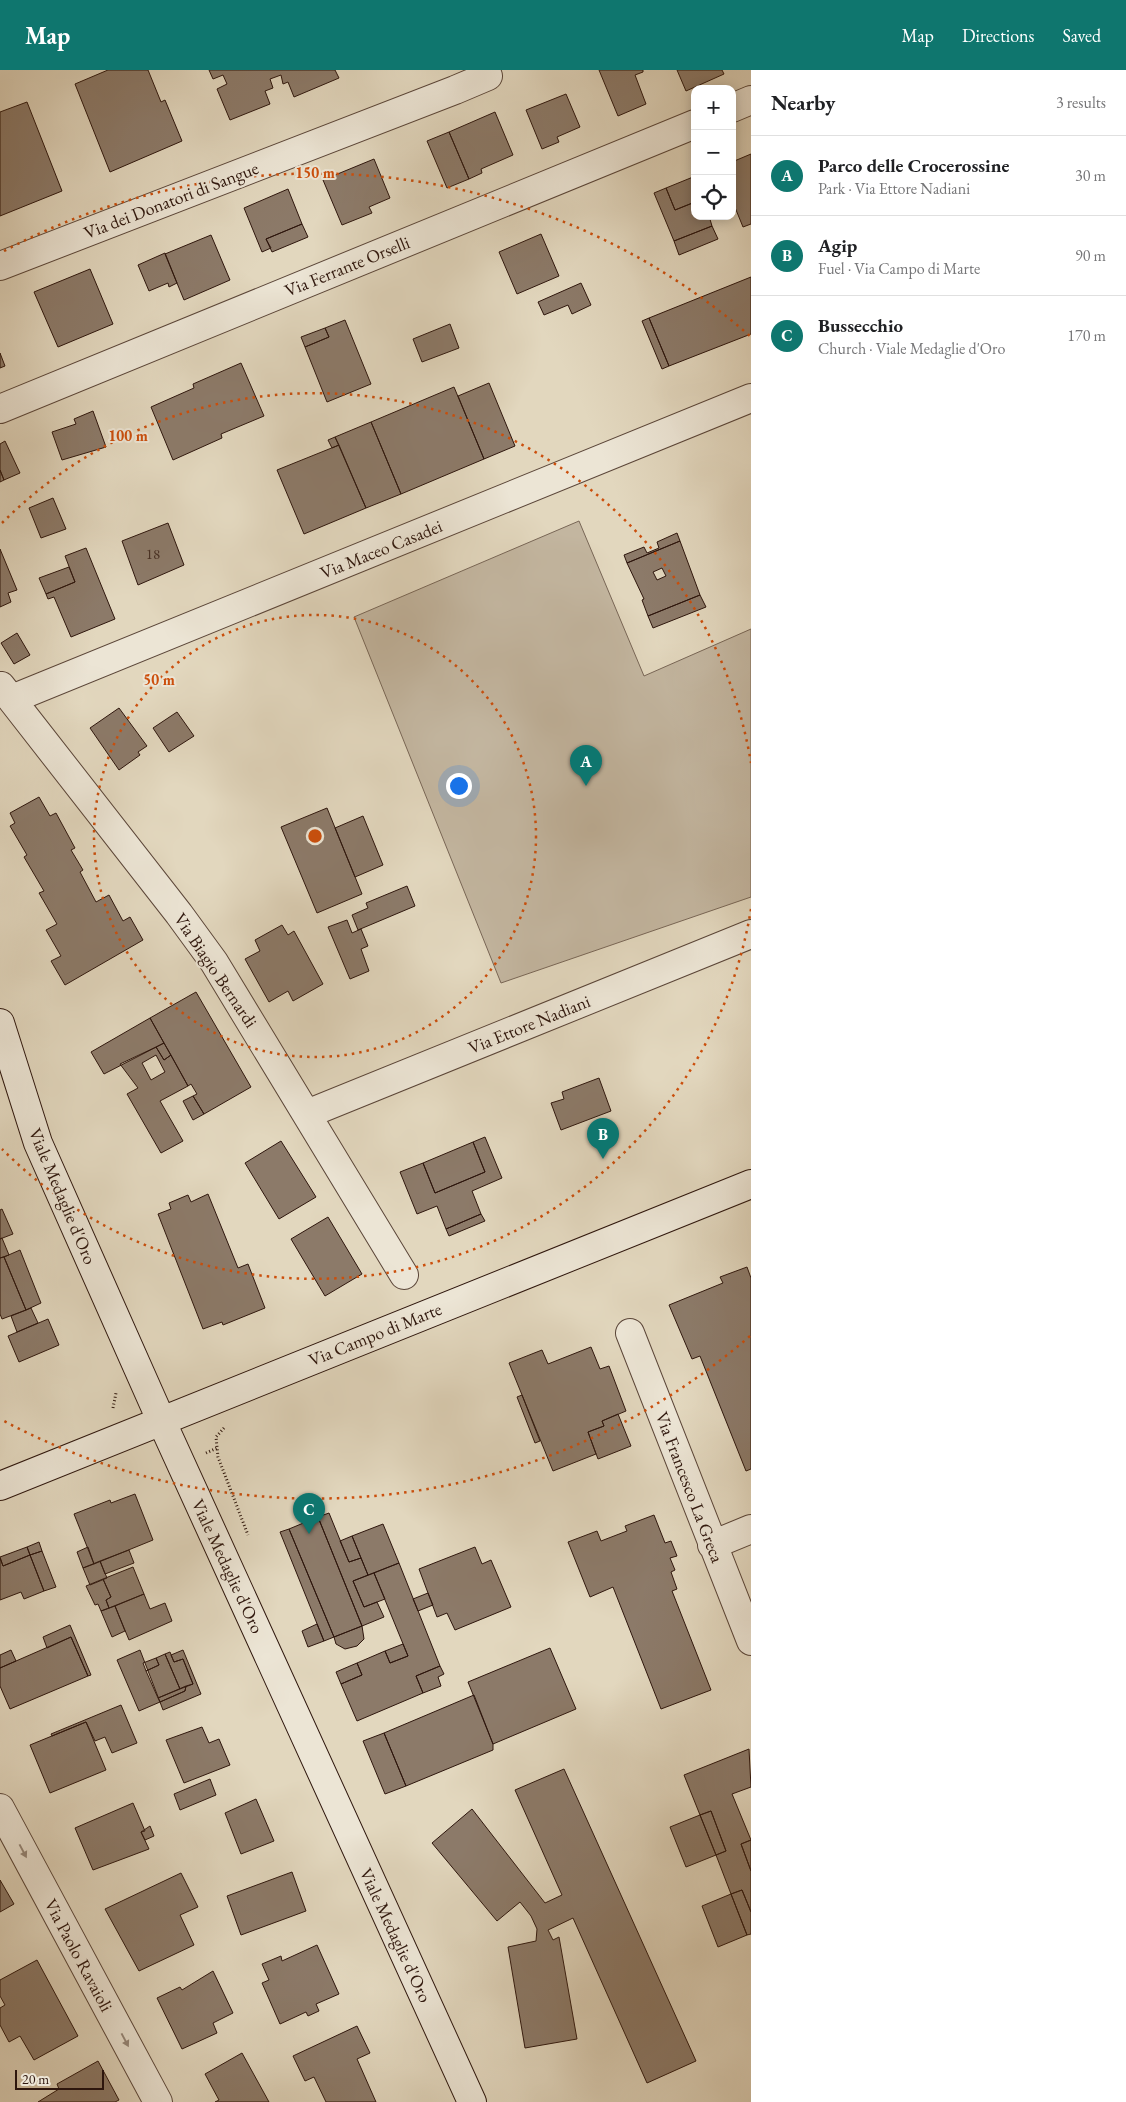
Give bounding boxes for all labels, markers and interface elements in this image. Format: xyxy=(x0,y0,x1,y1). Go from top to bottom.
text: Map xyxy=(25,20,70,51)
text: Map xyxy=(902,24,934,47)
text: Directions xyxy=(962,24,1034,47)
text: Saved xyxy=(1062,24,1101,47)
map controls xyxy=(691,85,736,220)
button: + xyxy=(691,85,736,130)
text: Nearby xyxy=(771,89,835,116)
text: 3 results xyxy=(1056,92,1106,113)
button: − xyxy=(691,130,736,175)
text: Parco delle Crocerossine xyxy=(818,153,1009,178)
street label: Via dei Donatori di Sangue xyxy=(80,156,262,244)
text: 150 m xyxy=(295,163,335,182)
text: A xyxy=(781,165,793,186)
text: 30 m xyxy=(1075,165,1106,186)
button: locate xyxy=(691,175,736,220)
text: Park · Via Ettore Nadiani xyxy=(818,178,970,199)
street label: Via Ferrante Orselli xyxy=(281,230,414,302)
text: Agip xyxy=(818,233,857,258)
text: B xyxy=(782,245,792,266)
text: 90 m xyxy=(1075,245,1106,266)
text: Fuel · Via Campo di Marte xyxy=(818,258,980,279)
text: Bussecchio xyxy=(818,313,903,338)
text: C xyxy=(781,325,793,346)
text: 170 m xyxy=(1067,325,1106,346)
text: Church · Viale Medaglie d'Oro xyxy=(818,338,1005,359)
text: 100 m xyxy=(108,426,148,445)
street label: Via Maceo Casadei xyxy=(317,514,446,584)
house number: 18 xyxy=(146,544,160,563)
text: 50 m xyxy=(143,670,175,689)
pin: A xyxy=(570,745,602,786)
your location xyxy=(446,773,472,799)
centre of rings xyxy=(306,827,324,845)
street label: Via Biagio Bernardi xyxy=(169,908,263,1032)
street label: Via Ettore Nadiani xyxy=(465,989,594,1059)
pin: B xyxy=(587,1118,619,1159)
street label: Viale Medaglie d'Oro xyxy=(24,1124,102,1268)
street label: Via Campo di Marte xyxy=(305,1297,445,1371)
street label: Via Francesco La Greca xyxy=(651,1408,730,1566)
pin: C xyxy=(293,1493,325,1534)
street label: Viale Medaglie d'Oro xyxy=(187,1495,269,1637)
one-way arrow xyxy=(19,1844,27,1858)
street label: Viale Medaglie d'Oro xyxy=(355,1864,437,2006)
street label: Via Paolo Ravaioli xyxy=(40,1894,119,2016)
one-way arrow xyxy=(121,2033,129,2048)
scale bar xyxy=(15,2067,104,2090)
text: 20 m xyxy=(22,2070,49,2088)

